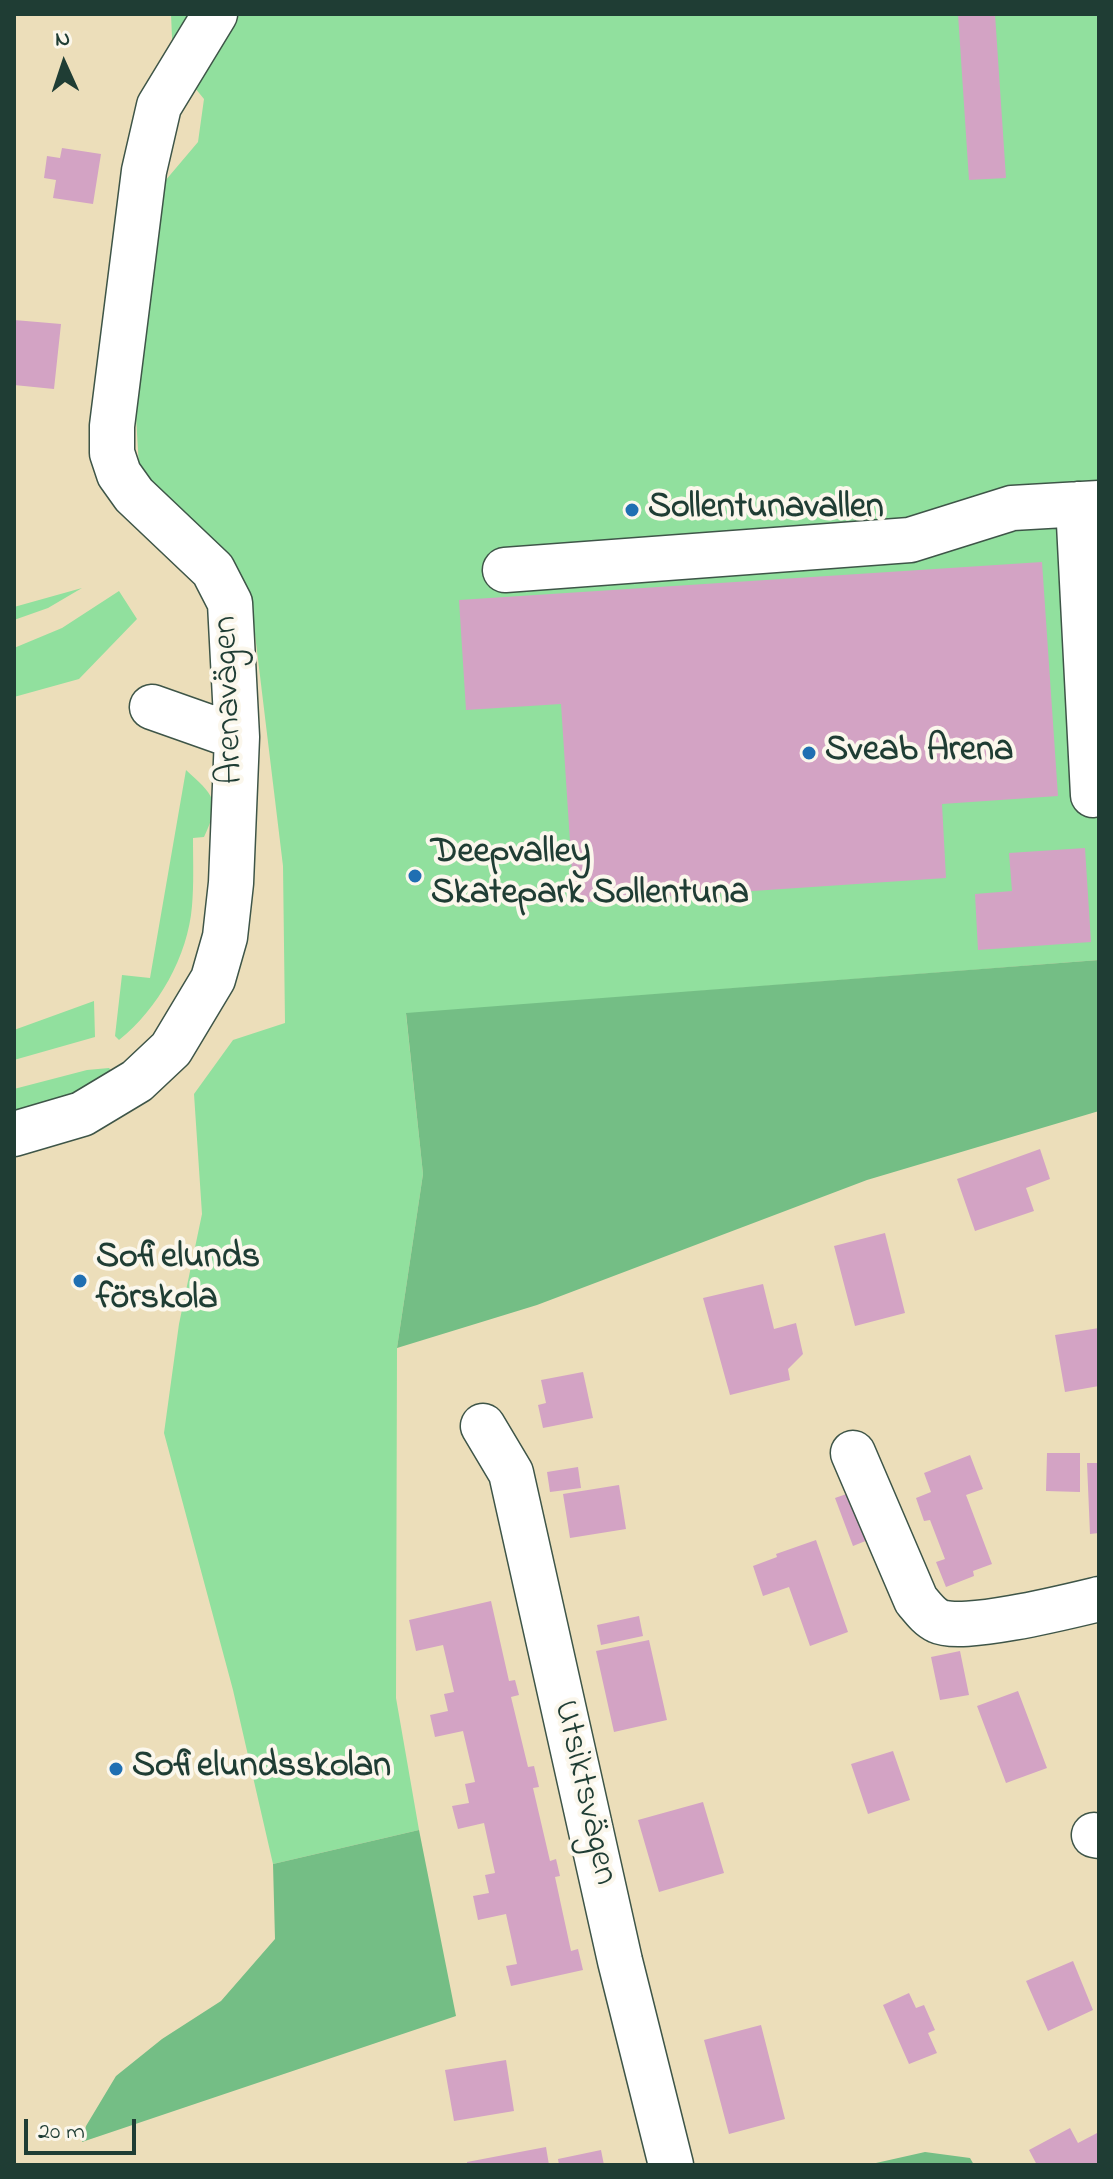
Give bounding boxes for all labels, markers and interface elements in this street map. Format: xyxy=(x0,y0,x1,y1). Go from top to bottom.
north arrow xyxy=(24,24,104,104)
text: N xyxy=(54,24,71,56)
place label: Sollentunavallen xyxy=(648,488,884,532)
marker: Sollentunavallen xyxy=(623,501,641,519)
street label: Arenavägen xyxy=(206,615,256,785)
place label: Sveab Arena xyxy=(825,731,1013,775)
marker: Sveab Arena xyxy=(800,744,818,762)
place label: Deepvalley Skatepark Sollentuna xyxy=(431,833,749,918)
marker: Deepvalley Skatepark Sollentuna xyxy=(406,867,424,885)
place label: Sofielunds förskola xyxy=(96,1238,260,1323)
marker: Sofielunds förskola xyxy=(71,1272,89,1290)
street label: Utsiktsvägen xyxy=(541,1697,625,1889)
place label: Sofielundsskolan xyxy=(132,1747,391,1791)
marker: Sofielundsskolan xyxy=(107,1760,125,1778)
scale bar xyxy=(28,2103,140,2153)
text: 20 m xyxy=(38,2115,85,2150)

